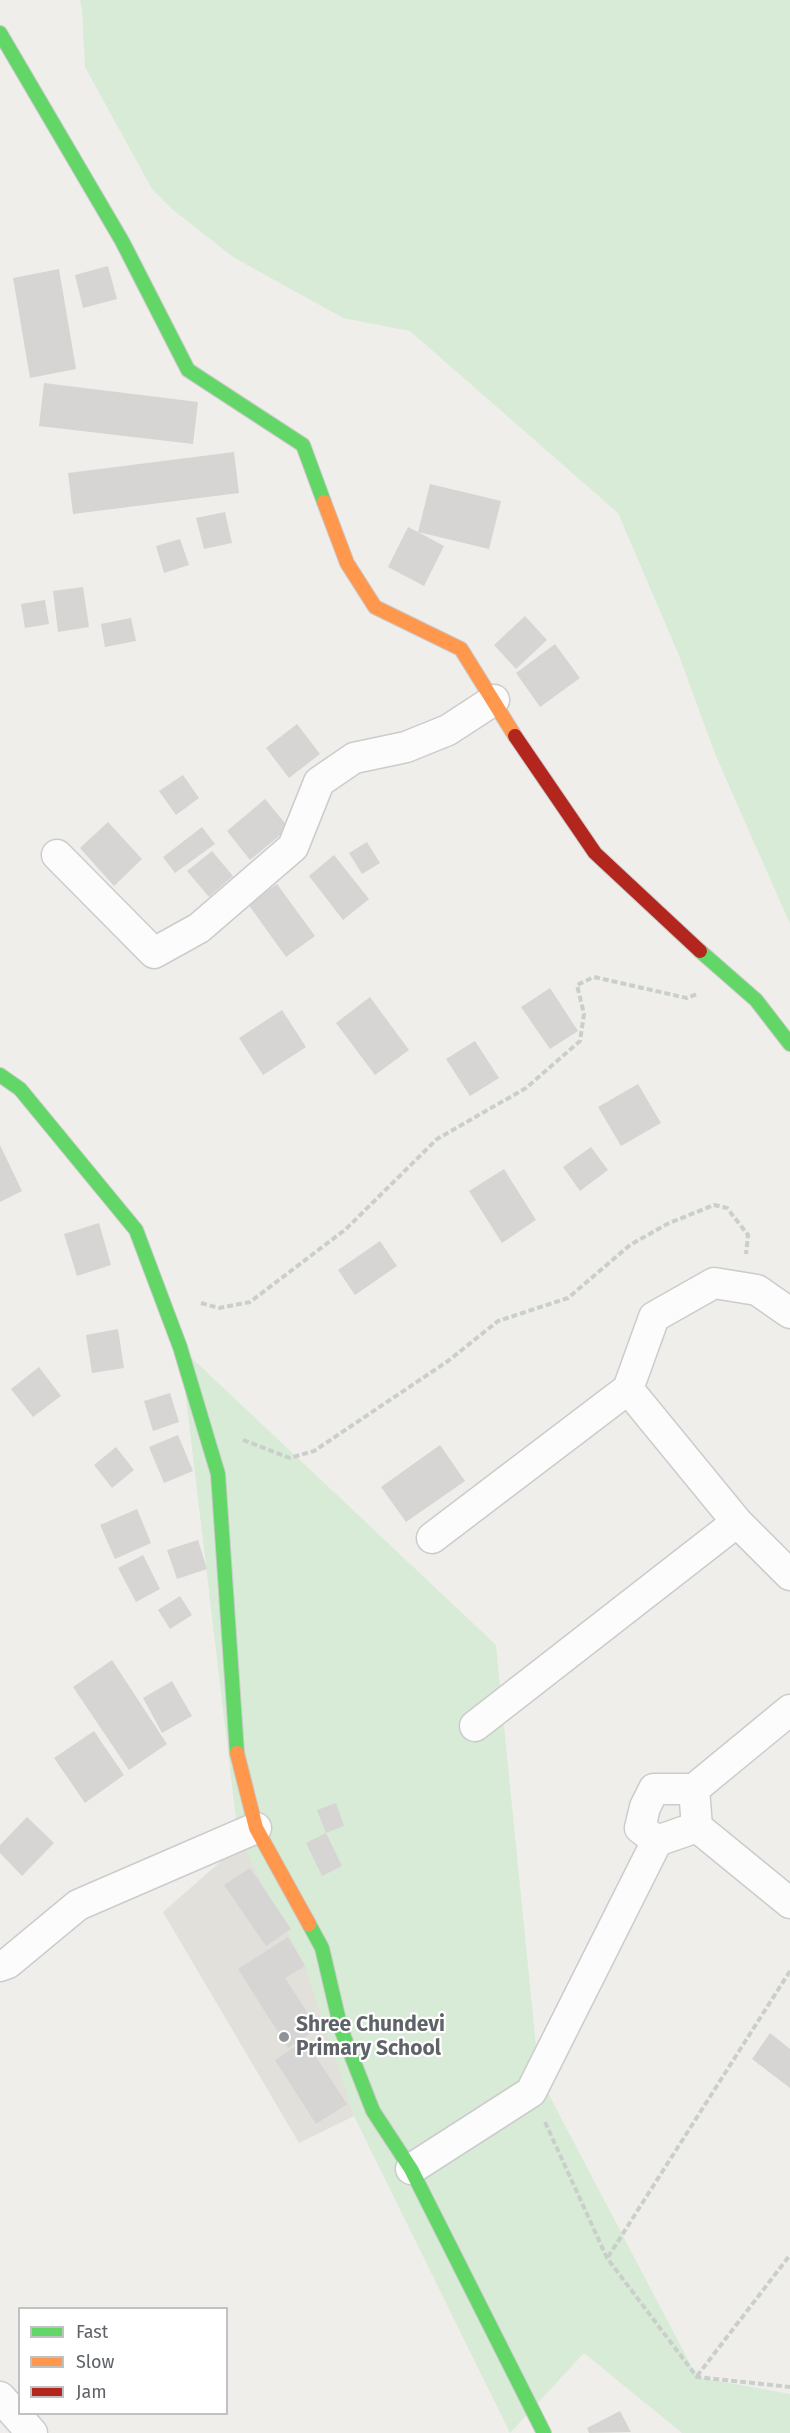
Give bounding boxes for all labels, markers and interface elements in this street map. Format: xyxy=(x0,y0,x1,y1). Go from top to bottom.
place label: Shree Chundevi Primary School xyxy=(296,2012,445,2062)
marker: Shree Chundevi Primary School xyxy=(277,2030,291,2044)
legend xyxy=(18,2307,228,2415)
text: Fast xyxy=(76,2321,108,2343)
text: Slow xyxy=(76,2351,114,2373)
text: Jam xyxy=(76,2381,107,2403)

